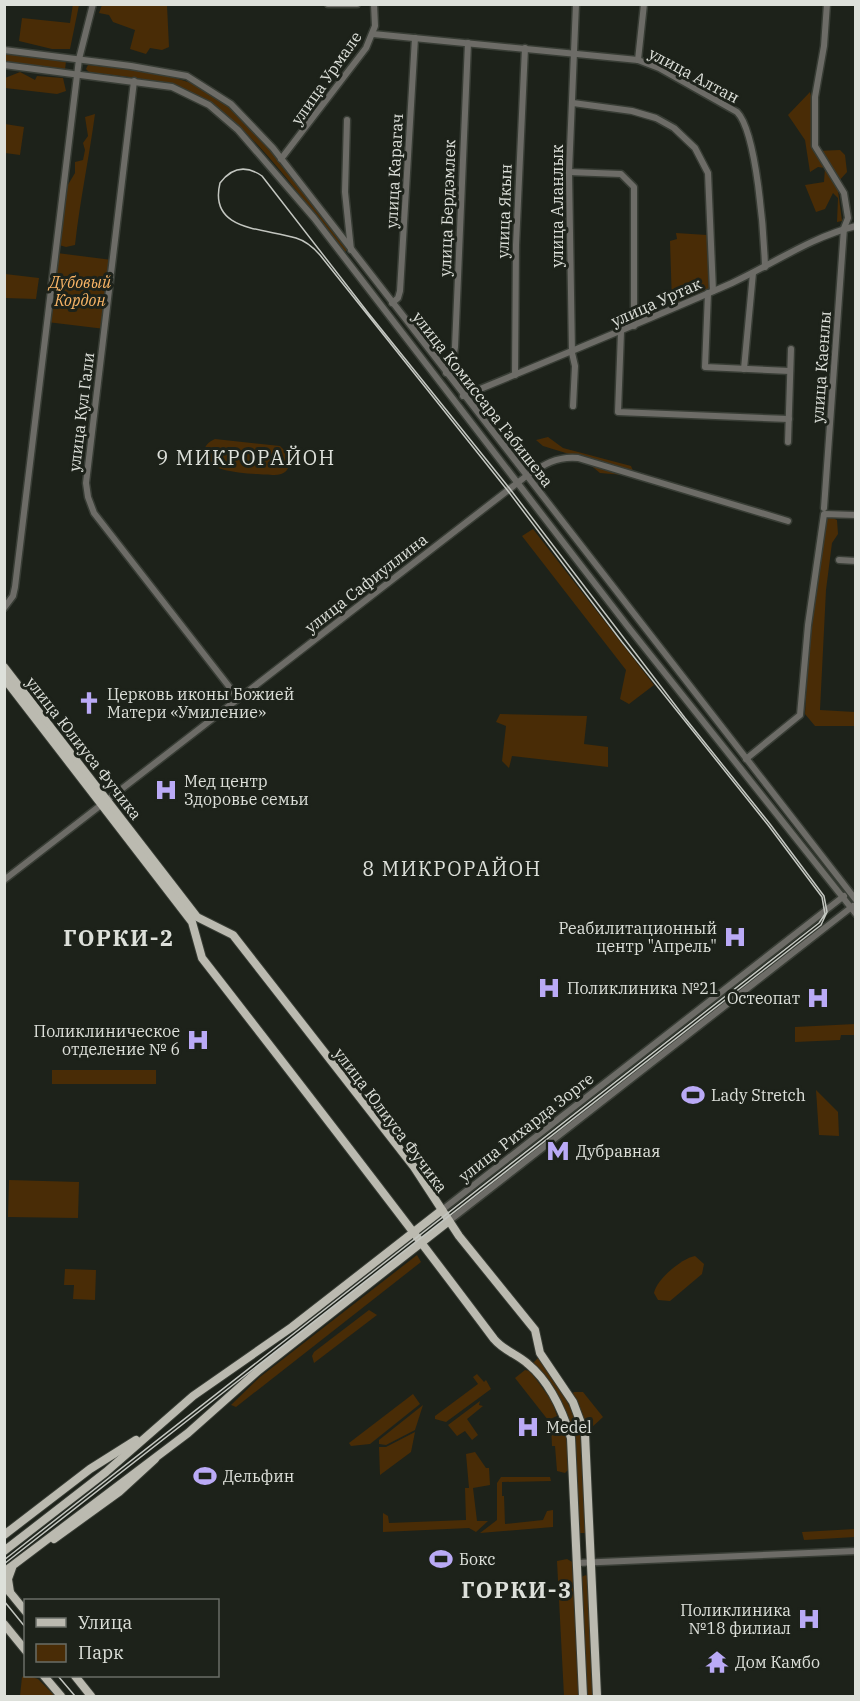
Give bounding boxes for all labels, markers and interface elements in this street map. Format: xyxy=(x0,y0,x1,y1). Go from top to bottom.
street label: улица Урмале xyxy=(286,27,366,129)
street label: улица Алтан xyxy=(645,43,743,107)
street label: улица Карагач xyxy=(381,113,407,229)
street label: улица Бердэмлек xyxy=(435,139,459,277)
street label: улица Аланлык xyxy=(547,144,567,268)
street label: улица Якын xyxy=(492,163,516,259)
park label: Дубовый Кордон xyxy=(47,272,111,310)
street label: улица Уртак xyxy=(608,273,705,331)
street label: улица Комиссара Габишева xyxy=(408,307,558,491)
street label: улица Каенлы xyxy=(807,310,835,424)
street label: улица Кул Гали xyxy=(64,351,98,473)
district label: 9 МИКРОРАЙОН xyxy=(156,444,336,471)
street label: улица Сафиуллина xyxy=(301,529,431,637)
street label: улица Юлиуса Фучика xyxy=(22,672,146,824)
place label: Церковь иконы Божией Матери «Умиление» xyxy=(107,684,294,722)
church icon: Церковь иконы Божией Матери «Умиление» xyxy=(76,690,102,716)
place label: Мед центр Здоровье семьи xyxy=(184,771,309,809)
hospital icon: Мед центр Здоровье семьи xyxy=(153,777,179,803)
district label: 8 МИКРОРАЙОН xyxy=(362,855,542,882)
place label: Реабилитационный центр "Апрель" xyxy=(558,918,717,956)
district label: ГОРКИ-2 xyxy=(63,923,175,952)
hospital icon: Реабилитационный центр "Апрель" xyxy=(722,924,748,950)
hospital icon: Поликлиника №21 xyxy=(536,975,562,1001)
place label: Поликлиника №21 xyxy=(567,978,719,998)
hospital icon: Остеопат xyxy=(805,985,831,1011)
place label: Остеопат xyxy=(727,988,800,1008)
place label: Поликлиническое отделение № 6 xyxy=(34,1021,180,1059)
hospital icon: Поликлиническое отделение № 6 xyxy=(185,1027,211,1053)
street label: улица Юлиуса Фучика xyxy=(330,1044,452,1197)
street label: улица Рихарда Зорге xyxy=(454,1068,598,1186)
sports icon: Lady Stretch xyxy=(680,1082,706,1108)
place label: Lady Stretch xyxy=(711,1085,806,1105)
metro station icon: Дубравная xyxy=(545,1138,571,1164)
place label: Дубравная xyxy=(576,1141,660,1161)
hospital icon: Medel xyxy=(515,1414,541,1440)
place label: Medel xyxy=(546,1417,592,1437)
sports icon: Дельфин xyxy=(192,1463,218,1489)
place label: Дельфин xyxy=(223,1466,294,1486)
sports icon: Бокс xyxy=(428,1546,454,1572)
place label: Бокс xyxy=(459,1549,495,1569)
district label: ГОРКИ-3 xyxy=(461,1575,573,1604)
legend xyxy=(24,1599,219,1677)
place label: Поликлиника №18 филиал xyxy=(680,1600,791,1638)
hospital icon: Поликлиника №18 филиал xyxy=(796,1606,822,1632)
text: Улица xyxy=(78,1611,133,1634)
text: Парк xyxy=(78,1641,124,1664)
temple icon: Дом Камбо xyxy=(704,1649,730,1675)
place label: Дом Камбо xyxy=(735,1652,820,1672)

